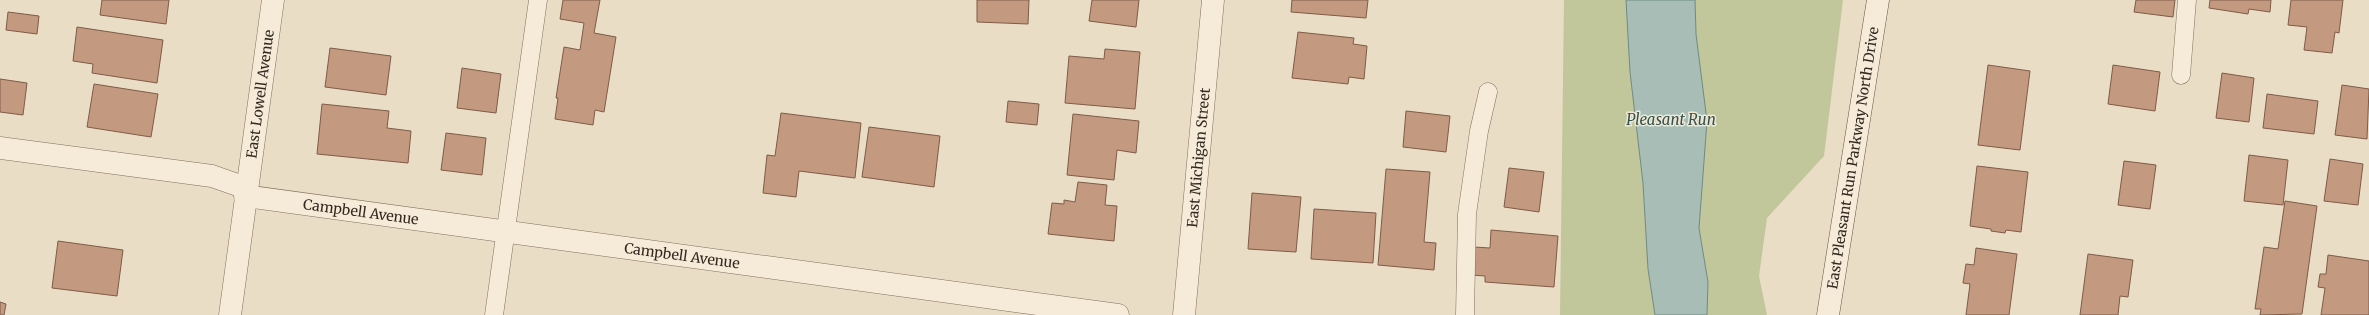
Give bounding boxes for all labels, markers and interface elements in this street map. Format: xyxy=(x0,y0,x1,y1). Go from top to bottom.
street label: East Pleasant Run Parkway North Drive xyxy=(1823,26,1883,290)
street label: East Lowell Avenue xyxy=(242,28,278,160)
street label: East Michigan Street xyxy=(1183,87,1214,228)
water label: Pleasant Run xyxy=(1626,110,1716,129)
street label: Campbell Avenue xyxy=(302,195,420,229)
street label: Campbell Avenue xyxy=(623,239,741,272)

